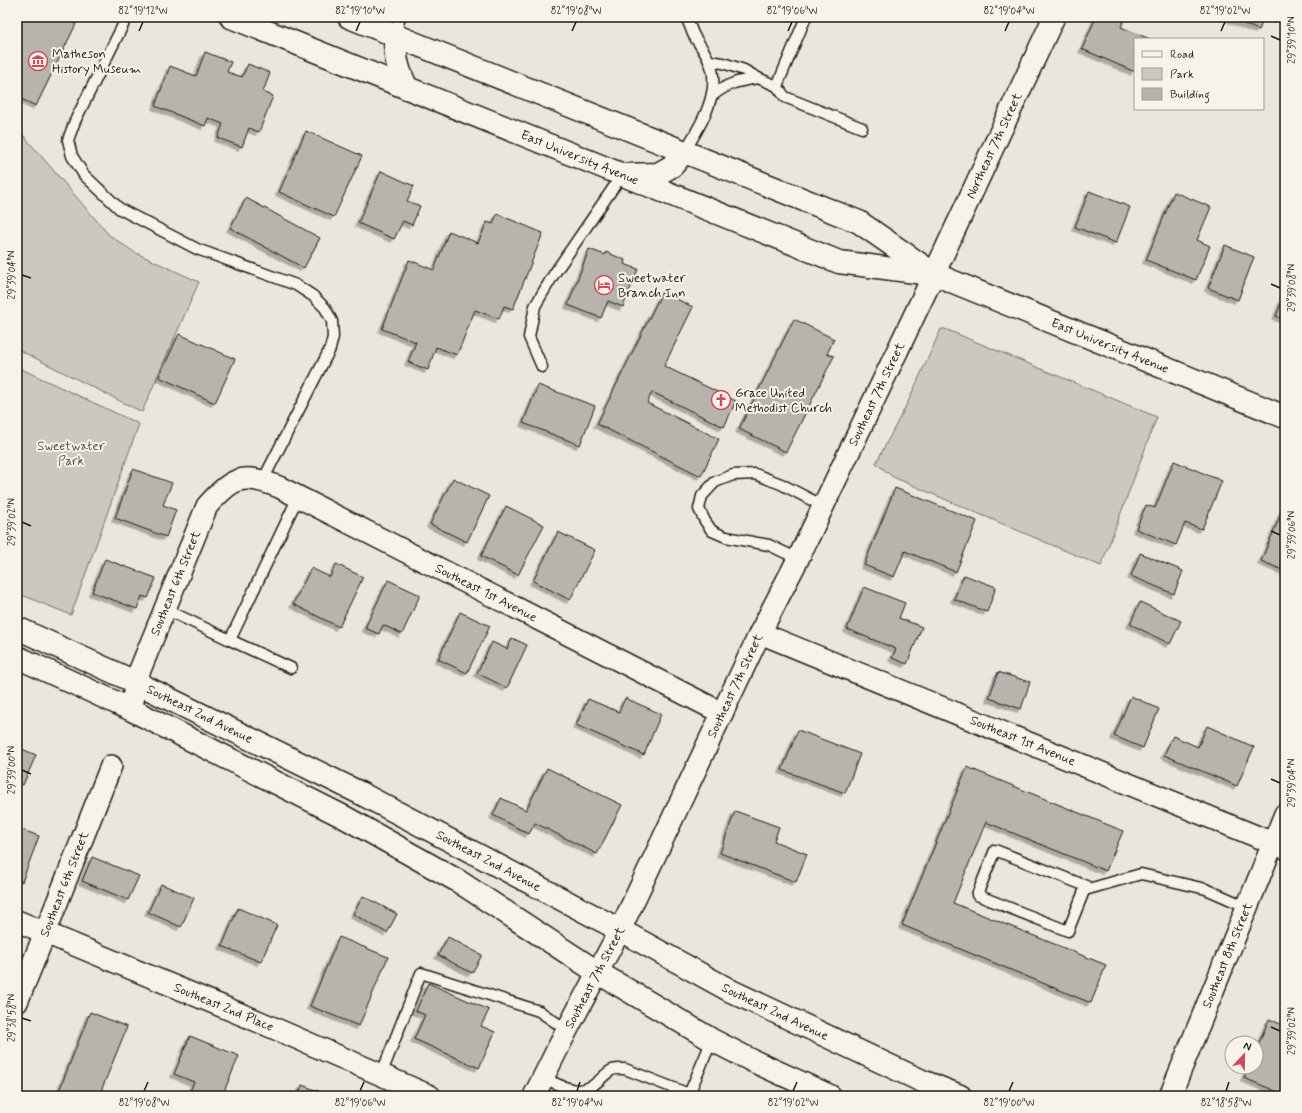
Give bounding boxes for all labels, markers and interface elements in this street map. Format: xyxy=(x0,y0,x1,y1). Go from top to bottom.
text: 82°19'12"W xyxy=(118,4,168,18)
text: 82°19'10"W xyxy=(335,4,385,18)
text: 82°19'08"W xyxy=(551,4,601,18)
text: 82°19'06"W xyxy=(767,4,817,18)
text: 82°19'04"W xyxy=(983,4,1035,18)
text: 82°19'02"W xyxy=(1200,4,1250,18)
text: 29°39'10"N xyxy=(1285,16,1299,64)
legend xyxy=(1134,38,1264,110)
place label: Matheson History Museum xyxy=(52,46,141,78)
text: Road xyxy=(1170,47,1194,63)
museum icon: Matheson History Museum xyxy=(27,50,49,72)
text: Park xyxy=(1170,67,1194,83)
text: Building xyxy=(1170,87,1210,104)
street label: Northeast 7th Street xyxy=(962,90,1026,201)
street label: East University Avenue xyxy=(518,126,641,189)
text: 29°39'04"N xyxy=(5,250,19,299)
text: 29°39'08"N xyxy=(1285,264,1299,312)
place label: Sweetwater Branch Inn xyxy=(618,270,687,302)
hotel icon: Sweetwater Branch Inn xyxy=(593,274,615,296)
street label: East University Avenue xyxy=(1049,314,1172,377)
street label: Southeast 7th Street xyxy=(845,339,909,449)
place label: Grace United Methodist Church xyxy=(735,385,832,417)
church icon: Grace United Methodist Church xyxy=(710,389,732,411)
park label: Sweetwater Park xyxy=(37,438,106,470)
text: 29°39'02"N xyxy=(5,498,19,546)
text: 29°39'06"N xyxy=(1285,511,1299,559)
street label: Southeast 6th Street xyxy=(146,528,205,638)
street label: Southeast 1st Avenue xyxy=(432,560,540,626)
street label: Southeast 7th Street xyxy=(703,631,767,741)
street label: Southeast 2nd Avenue xyxy=(144,681,256,747)
street label: Southeast 1st Avenue xyxy=(967,711,1078,770)
text: 29°39'00"N xyxy=(5,745,19,794)
text: 29°39'04"N xyxy=(1285,758,1299,807)
street label: Southeast 2nd Avenue xyxy=(433,826,544,895)
street label: Southeast 6th Street xyxy=(36,829,93,939)
street label: Southeast 8th Street xyxy=(1198,900,1257,1011)
street label: Southeast 7th Street xyxy=(561,923,629,1032)
street label: Southeast 2nd Place xyxy=(171,979,277,1036)
street label: Southeast 2nd Avenue xyxy=(719,979,831,1044)
text: 29°38'58"N xyxy=(5,994,19,1042)
text: 29°39'02"N xyxy=(1285,1007,1299,1055)
north arrow xyxy=(1224,1035,1264,1075)
text: N xyxy=(1241,1039,1253,1055)
text: 82°19'08"W xyxy=(119,1096,169,1110)
text: 82°19'06"W xyxy=(335,1096,385,1110)
text: 82°19'04"W xyxy=(551,1096,603,1110)
text: 82°19'02"W xyxy=(768,1096,818,1110)
text: 82°19'00"W xyxy=(984,1096,1034,1110)
text: 82°18'58"W xyxy=(1201,1096,1251,1110)

